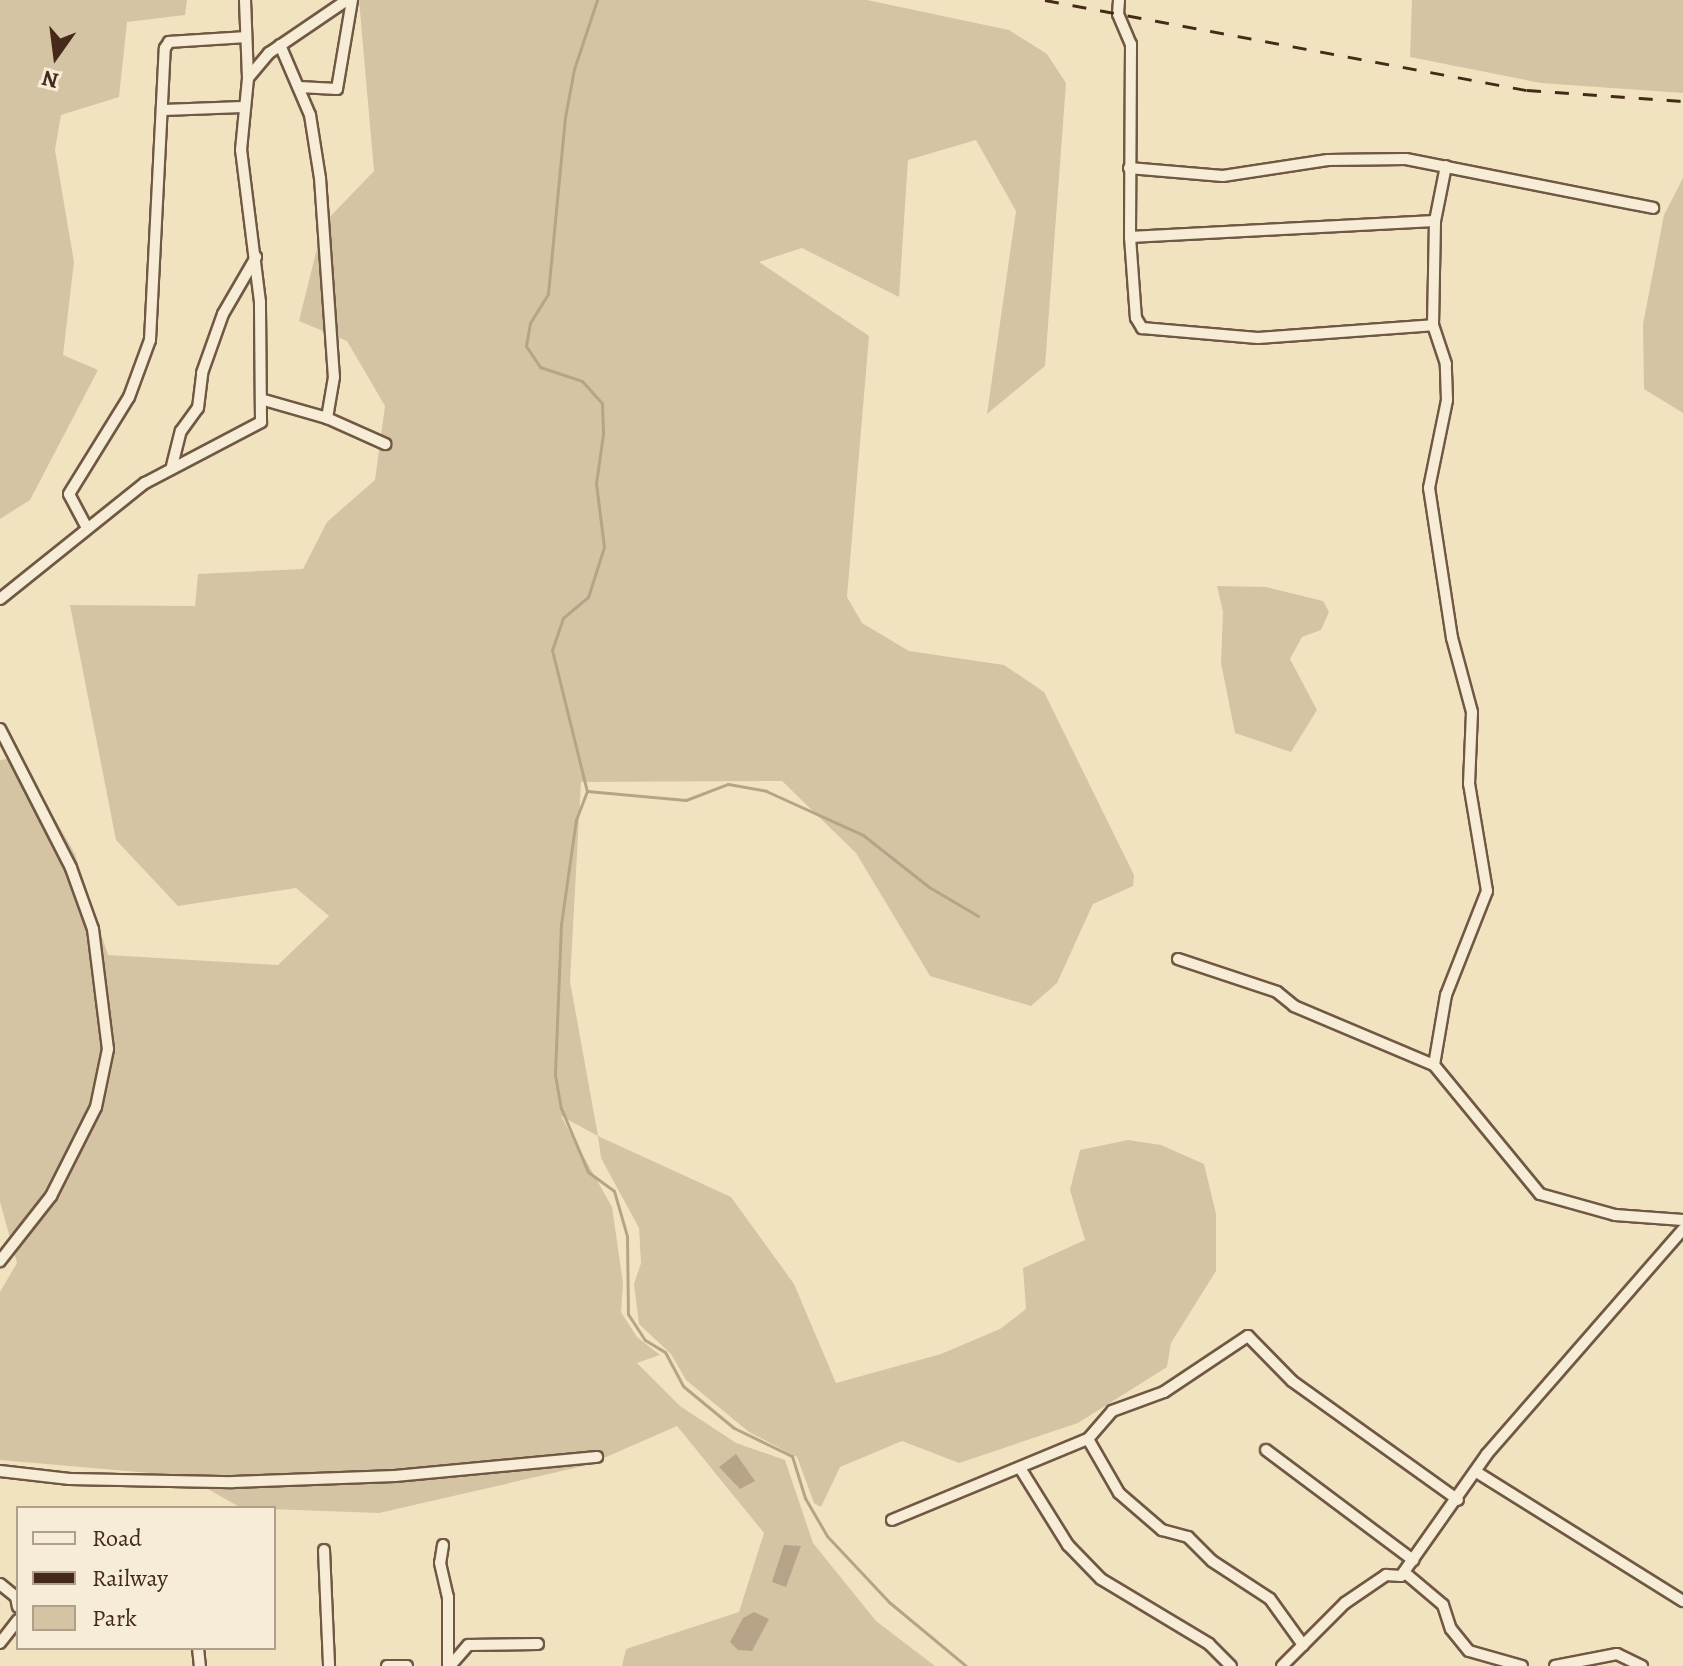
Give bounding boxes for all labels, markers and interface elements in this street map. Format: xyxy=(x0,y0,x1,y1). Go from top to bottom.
north arrow xyxy=(16,16,96,96)
text: N xyxy=(39,63,62,96)
legend xyxy=(16,1506,276,1650)
text: Road xyxy=(92,1522,142,1554)
text: Railway xyxy=(92,1562,168,1594)
text: Park xyxy=(92,1602,137,1634)

